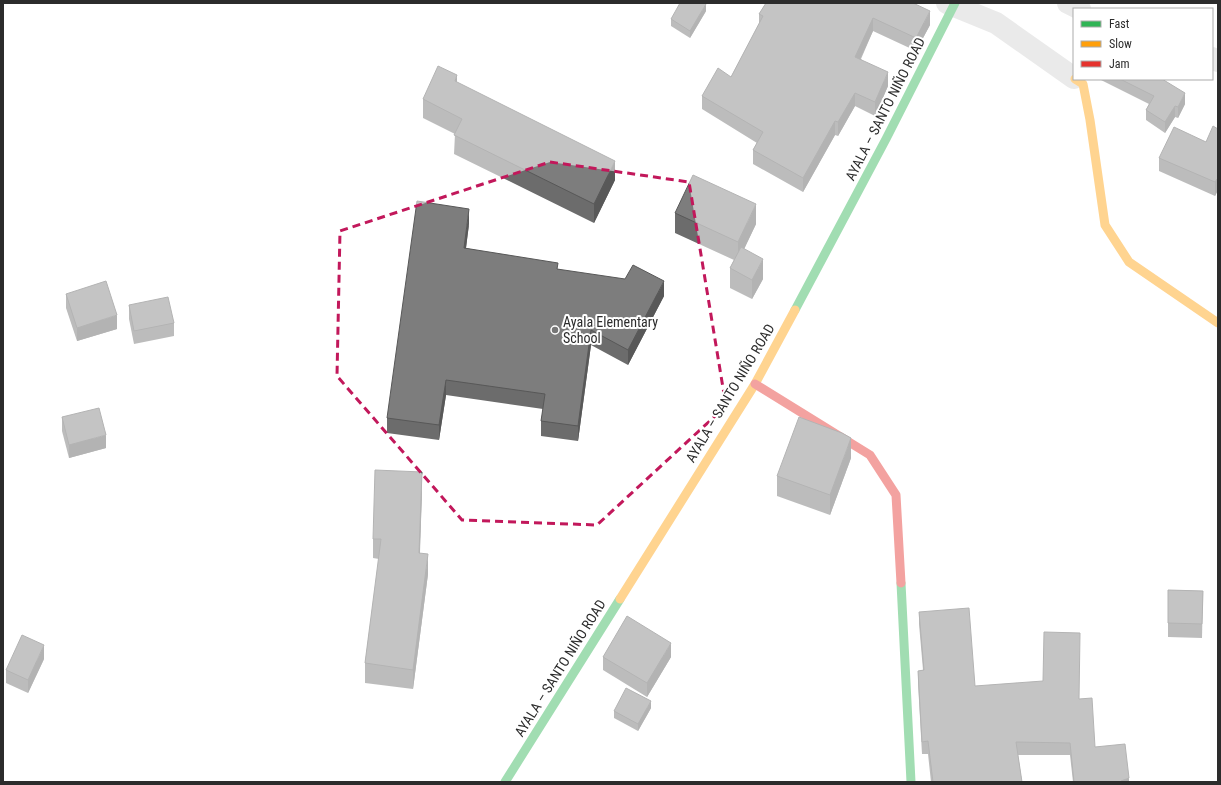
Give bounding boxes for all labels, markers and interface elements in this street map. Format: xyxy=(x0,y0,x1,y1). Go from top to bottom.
legend xyxy=(1073,8,1213,80)
text: Fast xyxy=(1109,17,1130,31)
street label: AYALA – SANTO NIÑO ROAD xyxy=(841,34,928,183)
text: Slow xyxy=(1109,37,1132,51)
text: Jam xyxy=(1109,57,1130,71)
place label: Ayala Elementary School xyxy=(563,314,658,346)
street label: AYALA – SANTO NIÑO ROAD xyxy=(682,321,778,465)
marker: Ayala Elementary School xyxy=(550,325,560,335)
street label: AYALA – SANTO NIÑO ROAD xyxy=(510,596,609,739)

